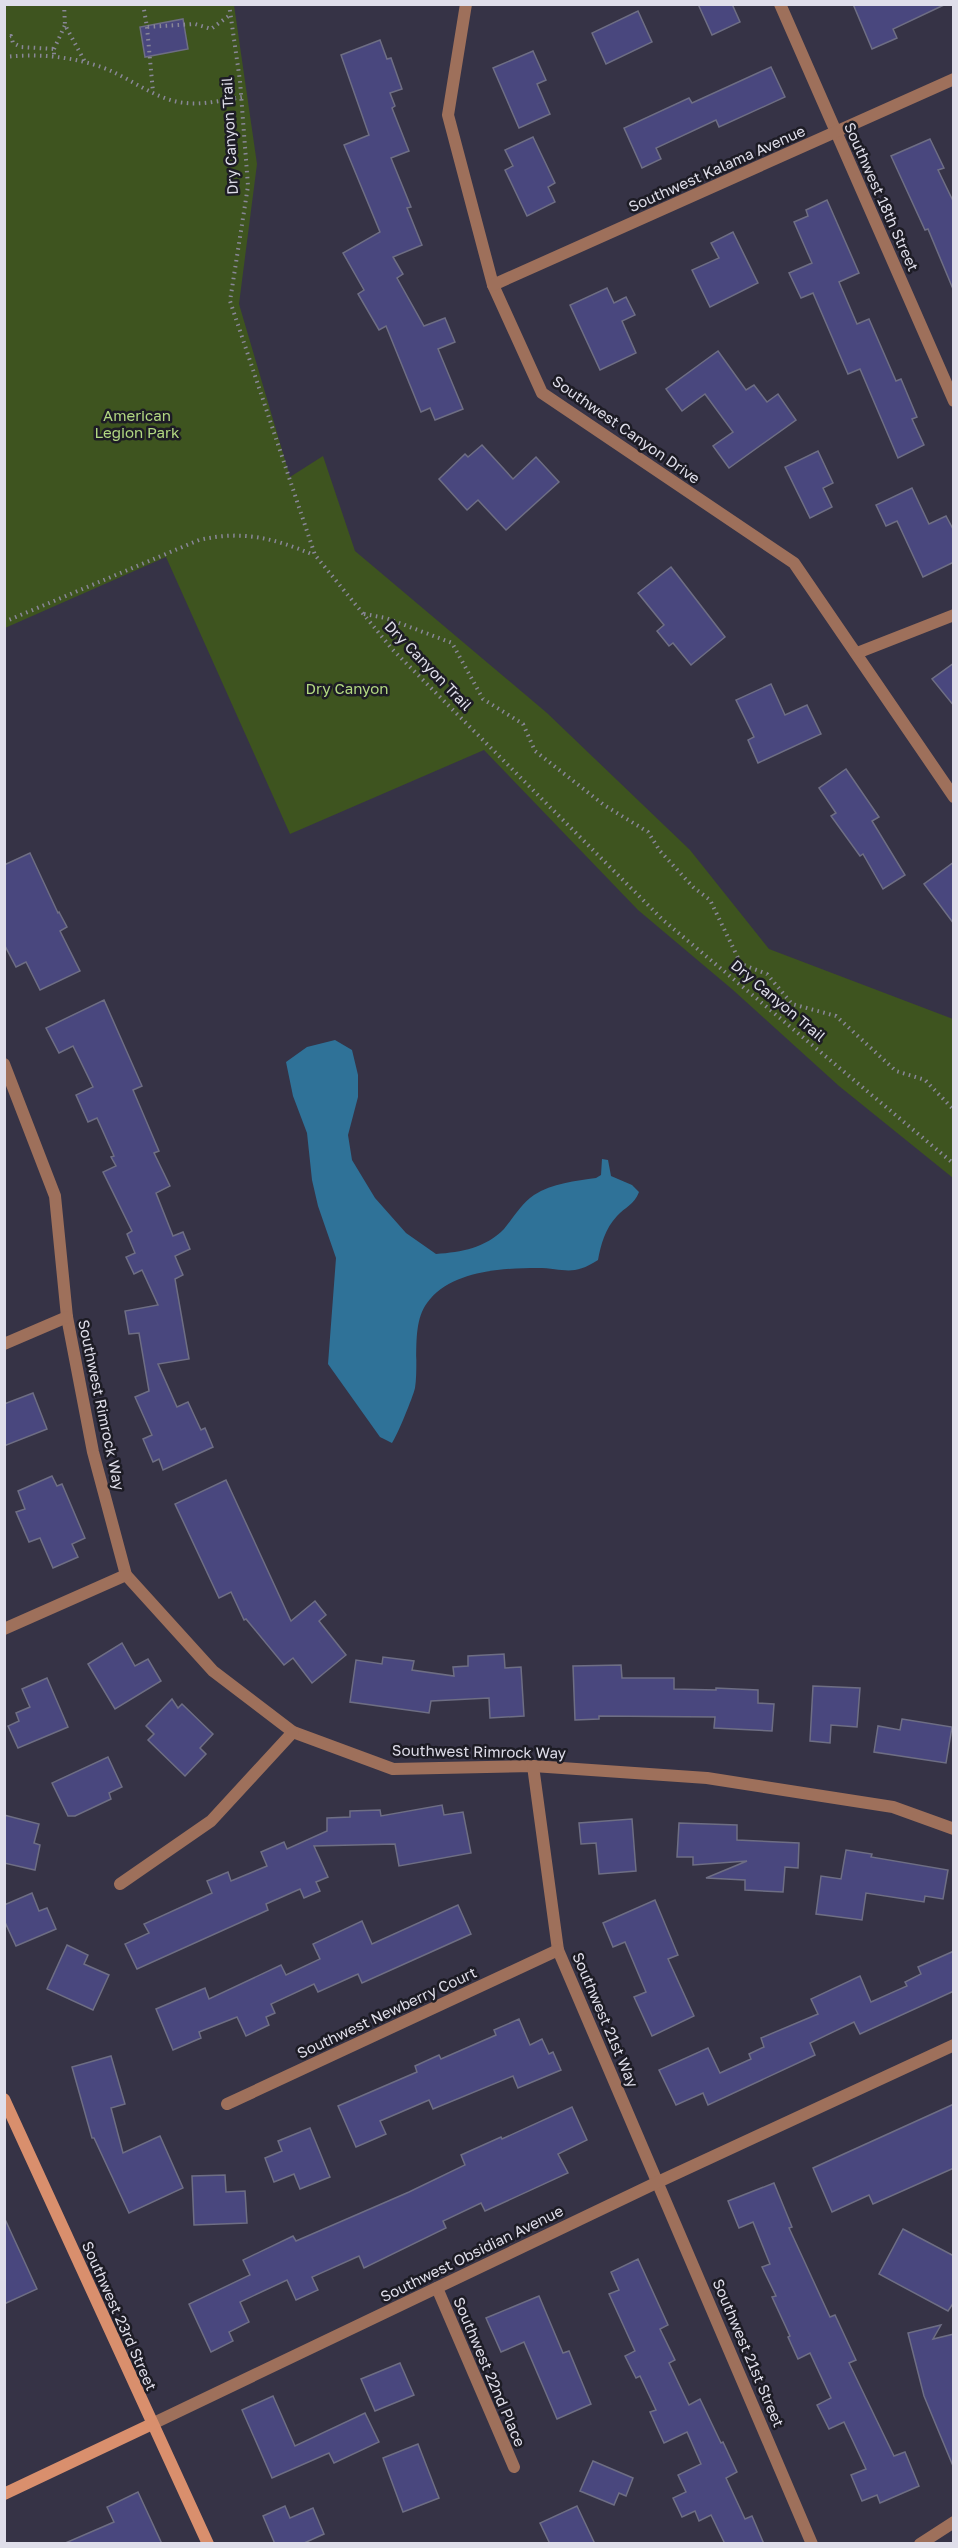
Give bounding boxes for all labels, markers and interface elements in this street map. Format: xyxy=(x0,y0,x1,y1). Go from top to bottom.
street label: Dry Canyon Trail xyxy=(217,77,241,195)
street label: Southwest 18th Street xyxy=(841,119,923,274)
street label: Southwest Kalama Avenue xyxy=(625,121,808,215)
street label: Southwest Canyon Drive xyxy=(549,371,704,487)
park label: American Legion Park xyxy=(95,406,180,441)
street label: Dry Canyon Trail xyxy=(381,617,476,714)
park label: Dry Canyon xyxy=(306,679,388,697)
street label: Dry Canyon Trail xyxy=(728,956,830,1045)
street label: Southwest Rimrock Way xyxy=(75,1318,129,1492)
street label: Southwest Rimrock Way xyxy=(392,1740,567,1762)
street label: Southwest 21st Way xyxy=(569,1949,643,2091)
street label: Southwest Newberry Court xyxy=(294,1963,479,2062)
street label: Southwest Obsidian Avenue xyxy=(377,2201,566,2305)
street label: Southwest 23rd Street xyxy=(79,2238,161,2393)
street label: Southwest 21st Street xyxy=(710,2276,788,2429)
street label: Southwest 22nd Place xyxy=(450,2294,530,2449)

